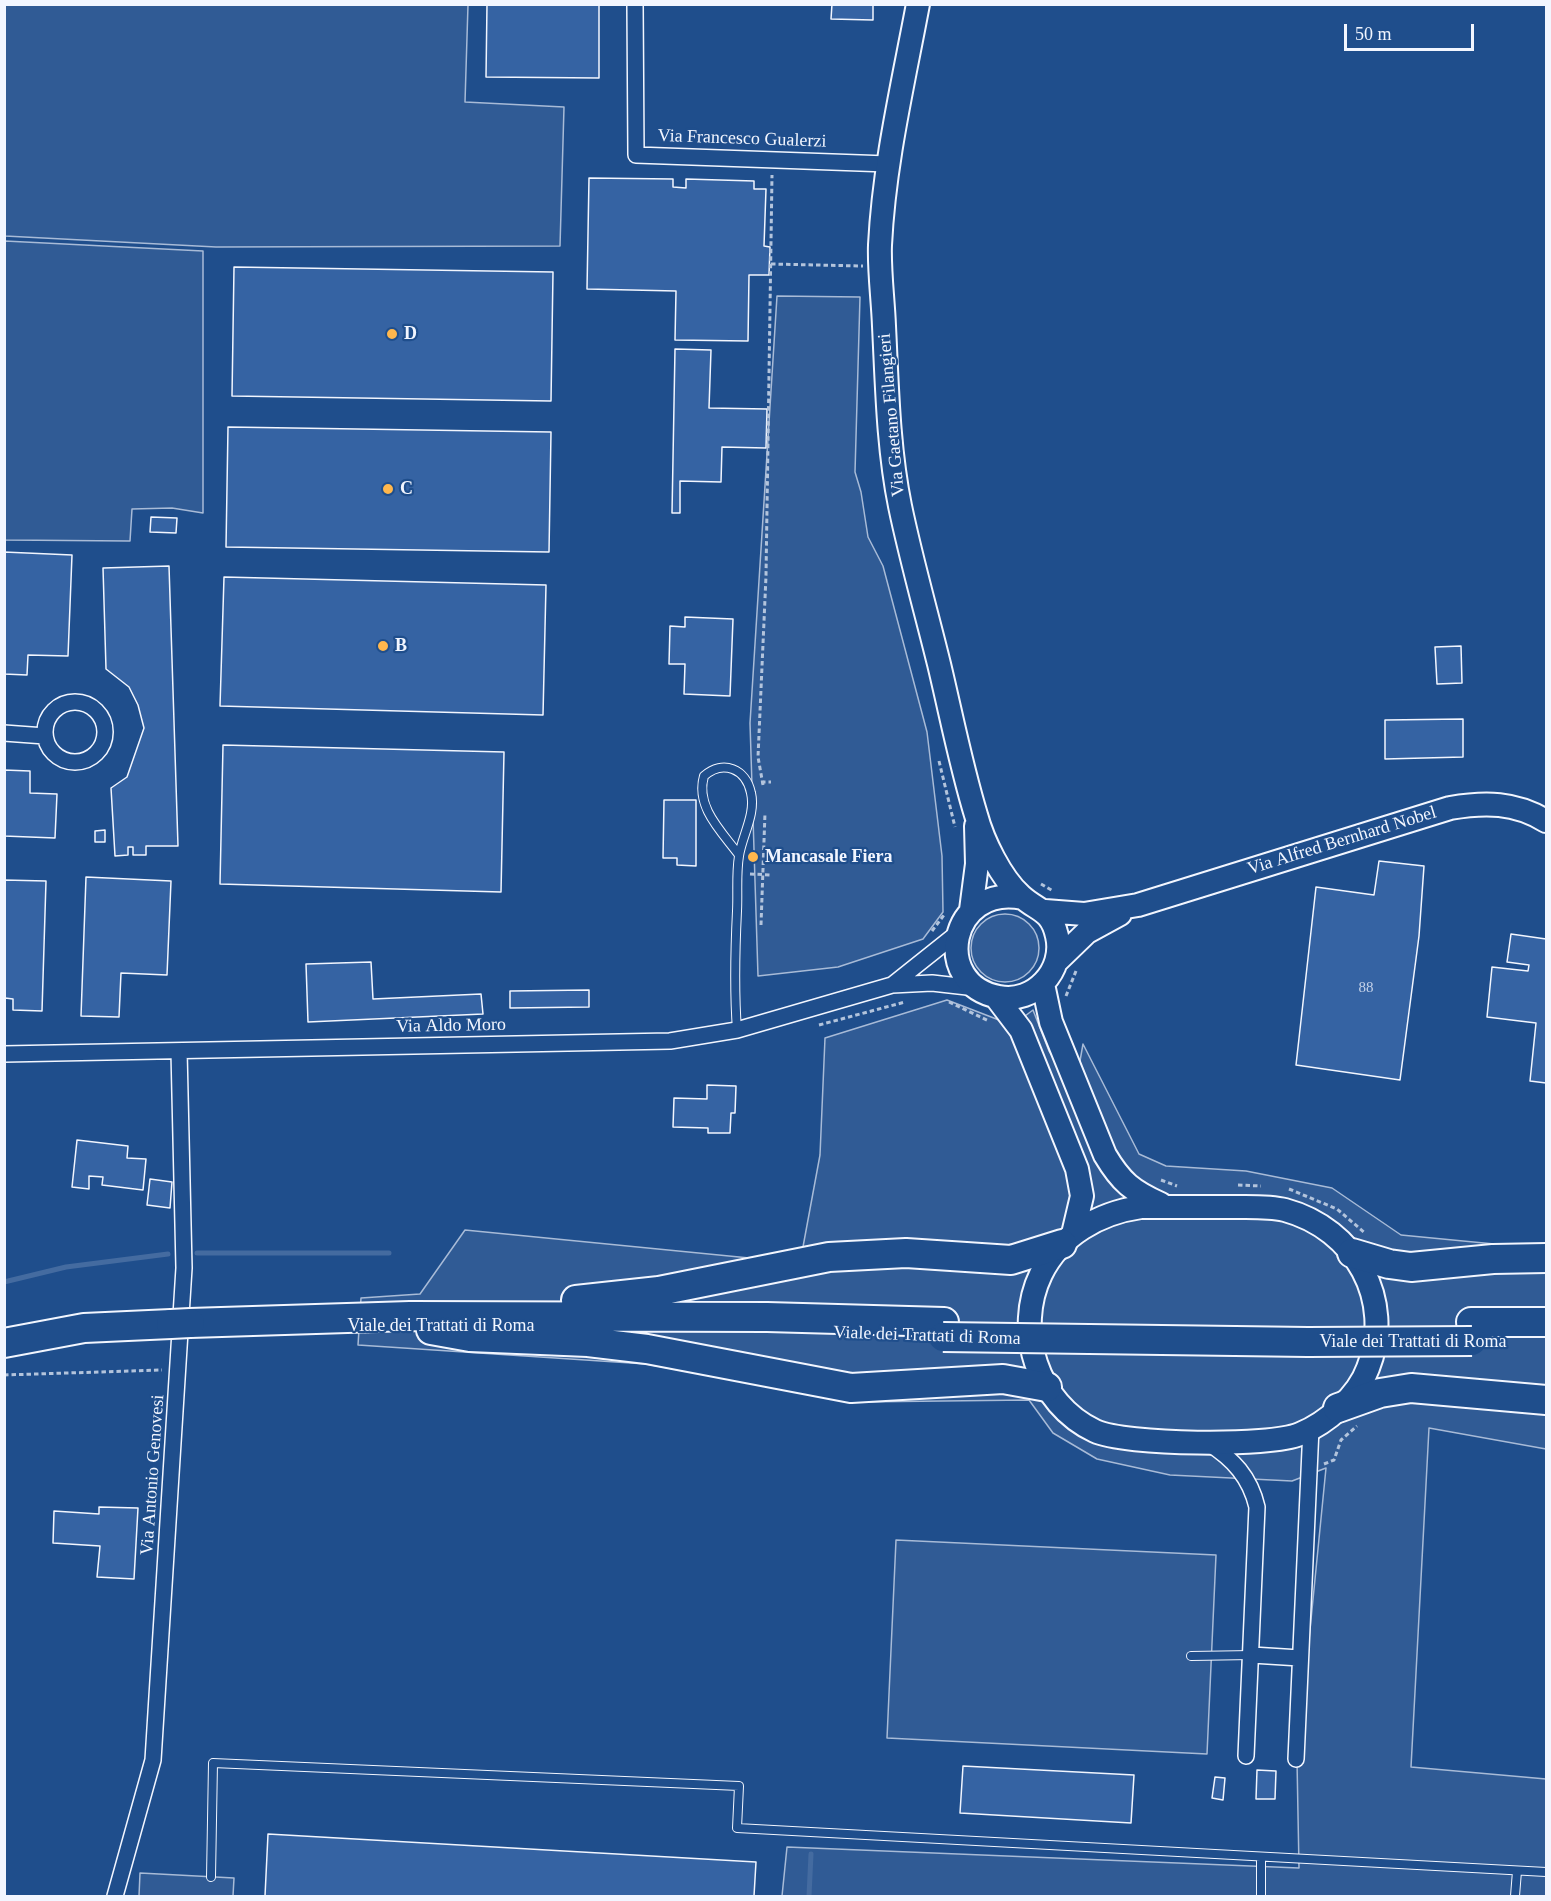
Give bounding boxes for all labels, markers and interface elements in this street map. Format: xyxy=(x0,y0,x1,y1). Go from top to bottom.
scale bar xyxy=(1347,12,1478,50)
text: 50 m xyxy=(1355,24,1392,44)
street label: Via Francesco Gualerzi xyxy=(657,125,827,153)
place label: D xyxy=(404,323,417,345)
marker: D xyxy=(385,327,399,341)
street label: Via Gaetano Filangieri xyxy=(874,332,910,498)
place label: C xyxy=(400,478,413,500)
marker: C xyxy=(381,482,395,496)
place label: B xyxy=(395,635,407,657)
marker: B xyxy=(376,639,390,653)
street label: Via Alfred Bernhard Nobel xyxy=(1245,802,1439,880)
place label: Mancasale Fiera xyxy=(765,846,892,868)
marker: Mancasale Fiera xyxy=(746,850,760,864)
house number: 88 xyxy=(1358,979,1374,997)
street label: Via Aldo Moro xyxy=(396,1014,506,1038)
street label: Viale dei Trattati di Roma xyxy=(347,1315,535,1337)
street label: Viale dei Trattati di Roma xyxy=(833,1322,1021,1350)
street label: Viale dei Trattati di Roma xyxy=(1319,1331,1507,1353)
street label: Via Antonio Genovesi xyxy=(137,1394,169,1556)

